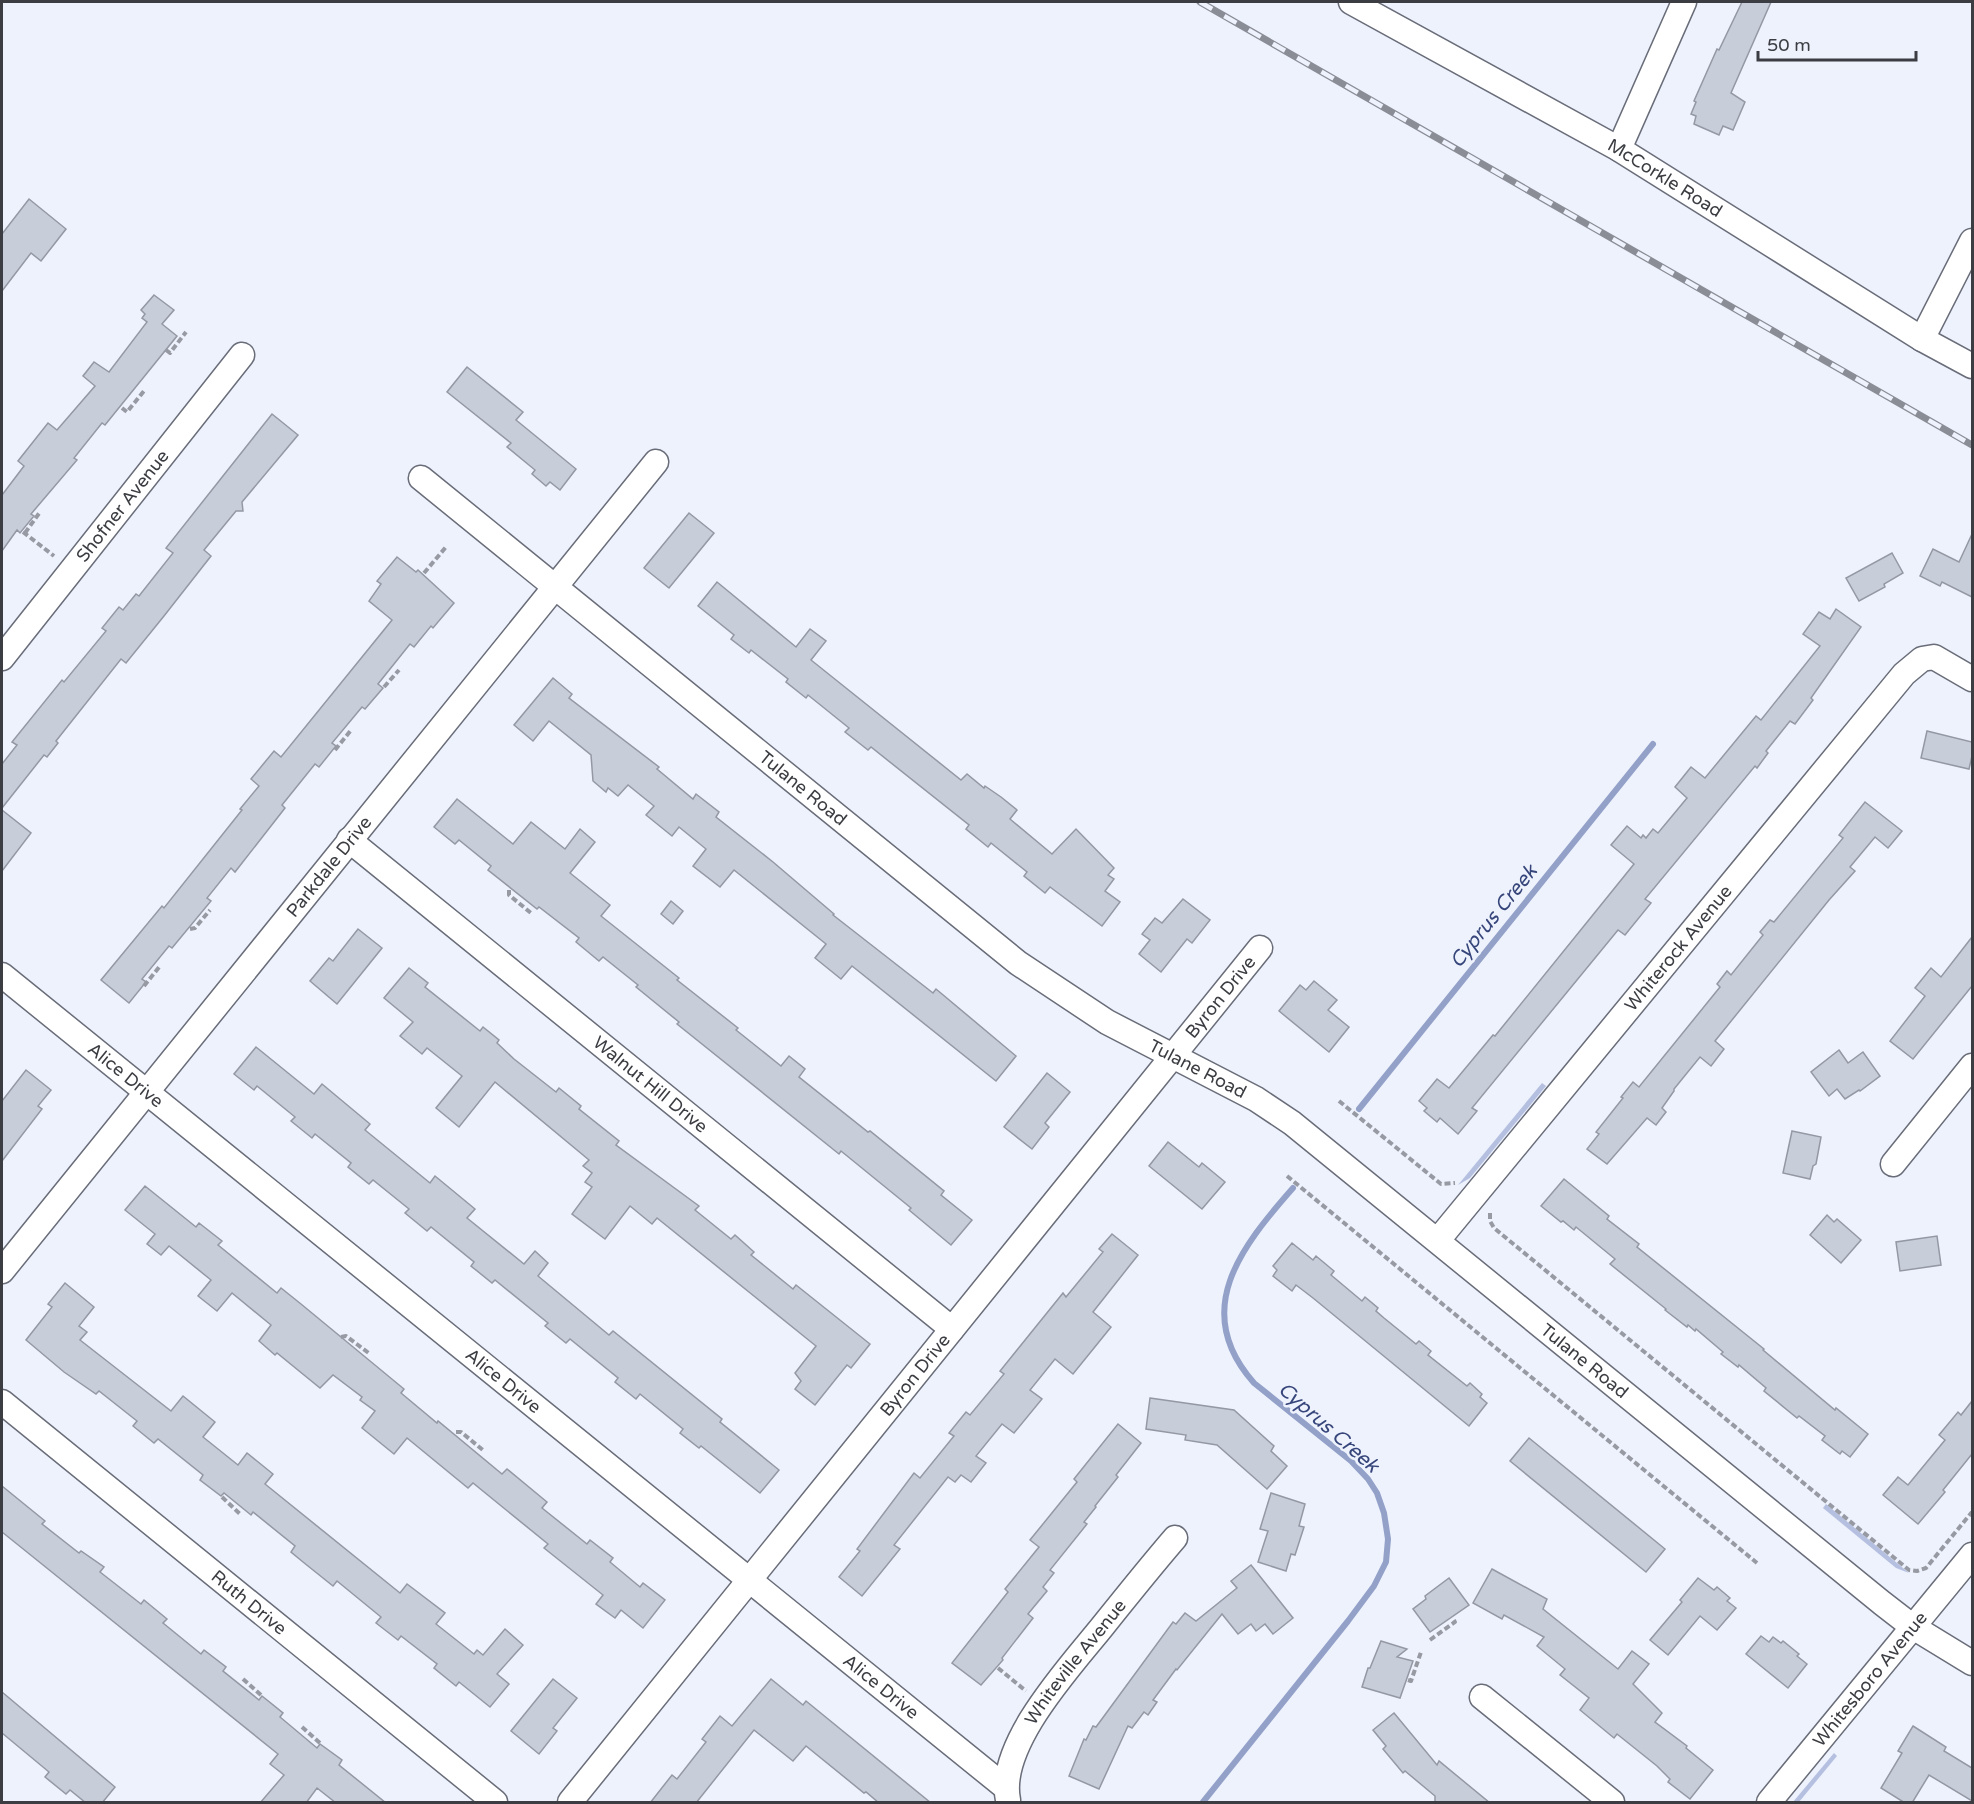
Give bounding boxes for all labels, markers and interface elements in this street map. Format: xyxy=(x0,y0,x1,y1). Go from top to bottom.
scale bar xyxy=(1758,24,1916,62)
text: 50 m xyxy=(1767,34,1811,56)
street label: McCorkle Road xyxy=(1604,134,1726,222)
street label: Shofner Avenue xyxy=(71,445,174,566)
street label: Tulane Road xyxy=(755,746,851,830)
street label: Parkdale Drive xyxy=(282,812,376,922)
water label: Cyprus Creek xyxy=(1445,859,1544,973)
street label: Whiterock Avenue xyxy=(1620,881,1737,1016)
street label: Byron Drive xyxy=(1181,951,1260,1043)
street label: Walnut Hill Drive xyxy=(588,1031,712,1137)
street label: Tulane Road xyxy=(1145,1035,1250,1103)
street label: Alice Drive xyxy=(83,1038,168,1112)
street label: Tulane Road xyxy=(1536,1319,1633,1403)
street label: Byron Drive xyxy=(875,1329,955,1421)
street label: Alice Drive xyxy=(461,1344,546,1418)
water label: Cyprus Creek xyxy=(1273,1378,1385,1479)
street label: Ruth Drive xyxy=(207,1565,291,1639)
street label: Whiteville Avenue xyxy=(1020,1595,1131,1729)
street label: Whitesboro Avenue xyxy=(1808,1607,1932,1751)
street label: Alice Drive xyxy=(839,1649,923,1724)

